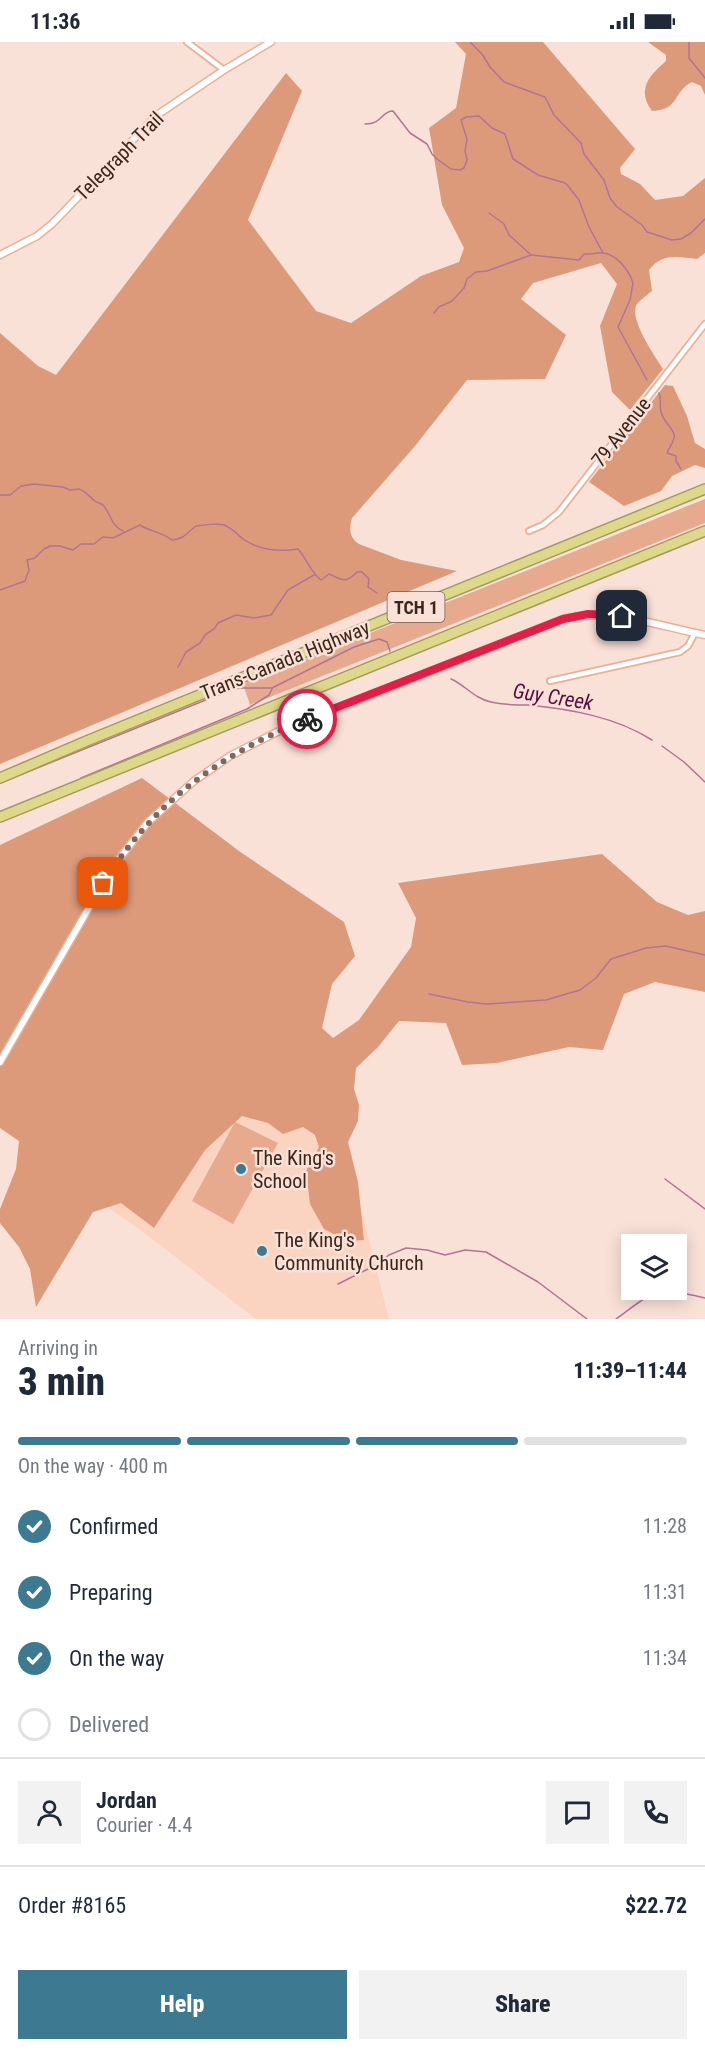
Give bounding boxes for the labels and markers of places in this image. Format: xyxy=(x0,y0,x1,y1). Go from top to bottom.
pin xyxy=(596,590,647,641)
pin xyxy=(77,857,128,908)
place label: The King's School xyxy=(253,1146,334,1193)
marker: The King's School xyxy=(234,1162,248,1176)
place label: The King's Community Church xyxy=(274,1228,424,1275)
marker: The King's Community Church xyxy=(255,1244,269,1258)

